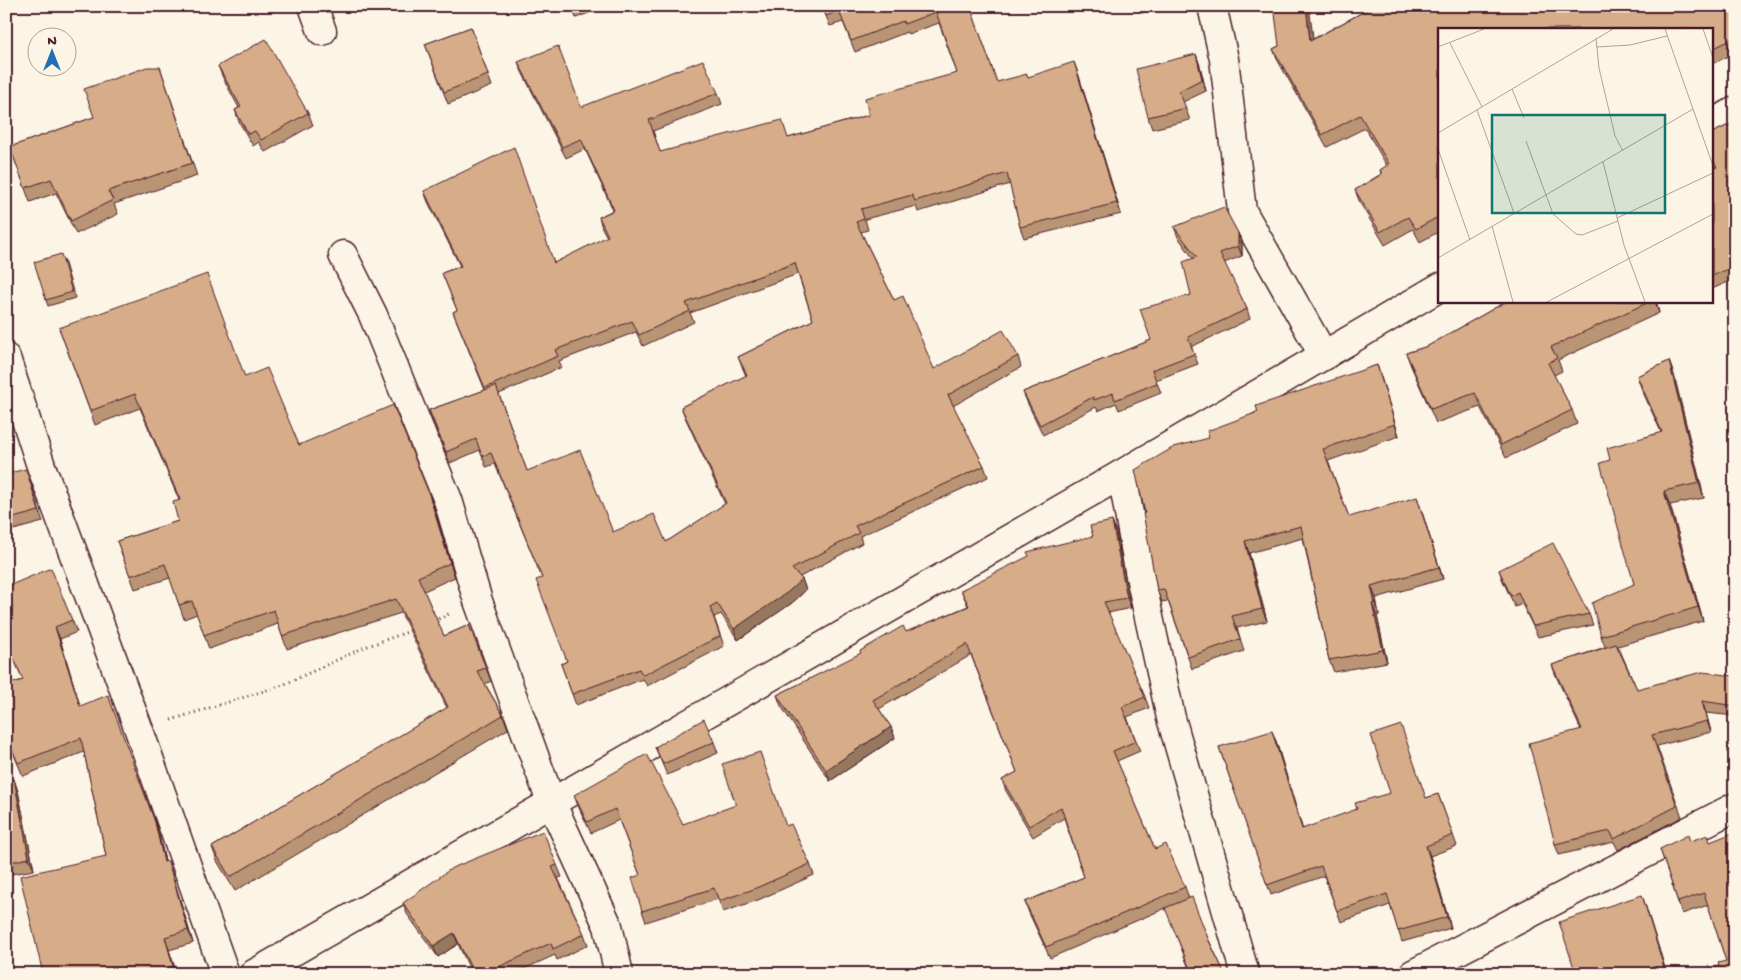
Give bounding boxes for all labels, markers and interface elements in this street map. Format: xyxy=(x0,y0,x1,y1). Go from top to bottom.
north arrow xyxy=(28,28,78,78)
inset map xyxy=(1438,28,1714,302)
text: N xyxy=(47,33,57,50)

